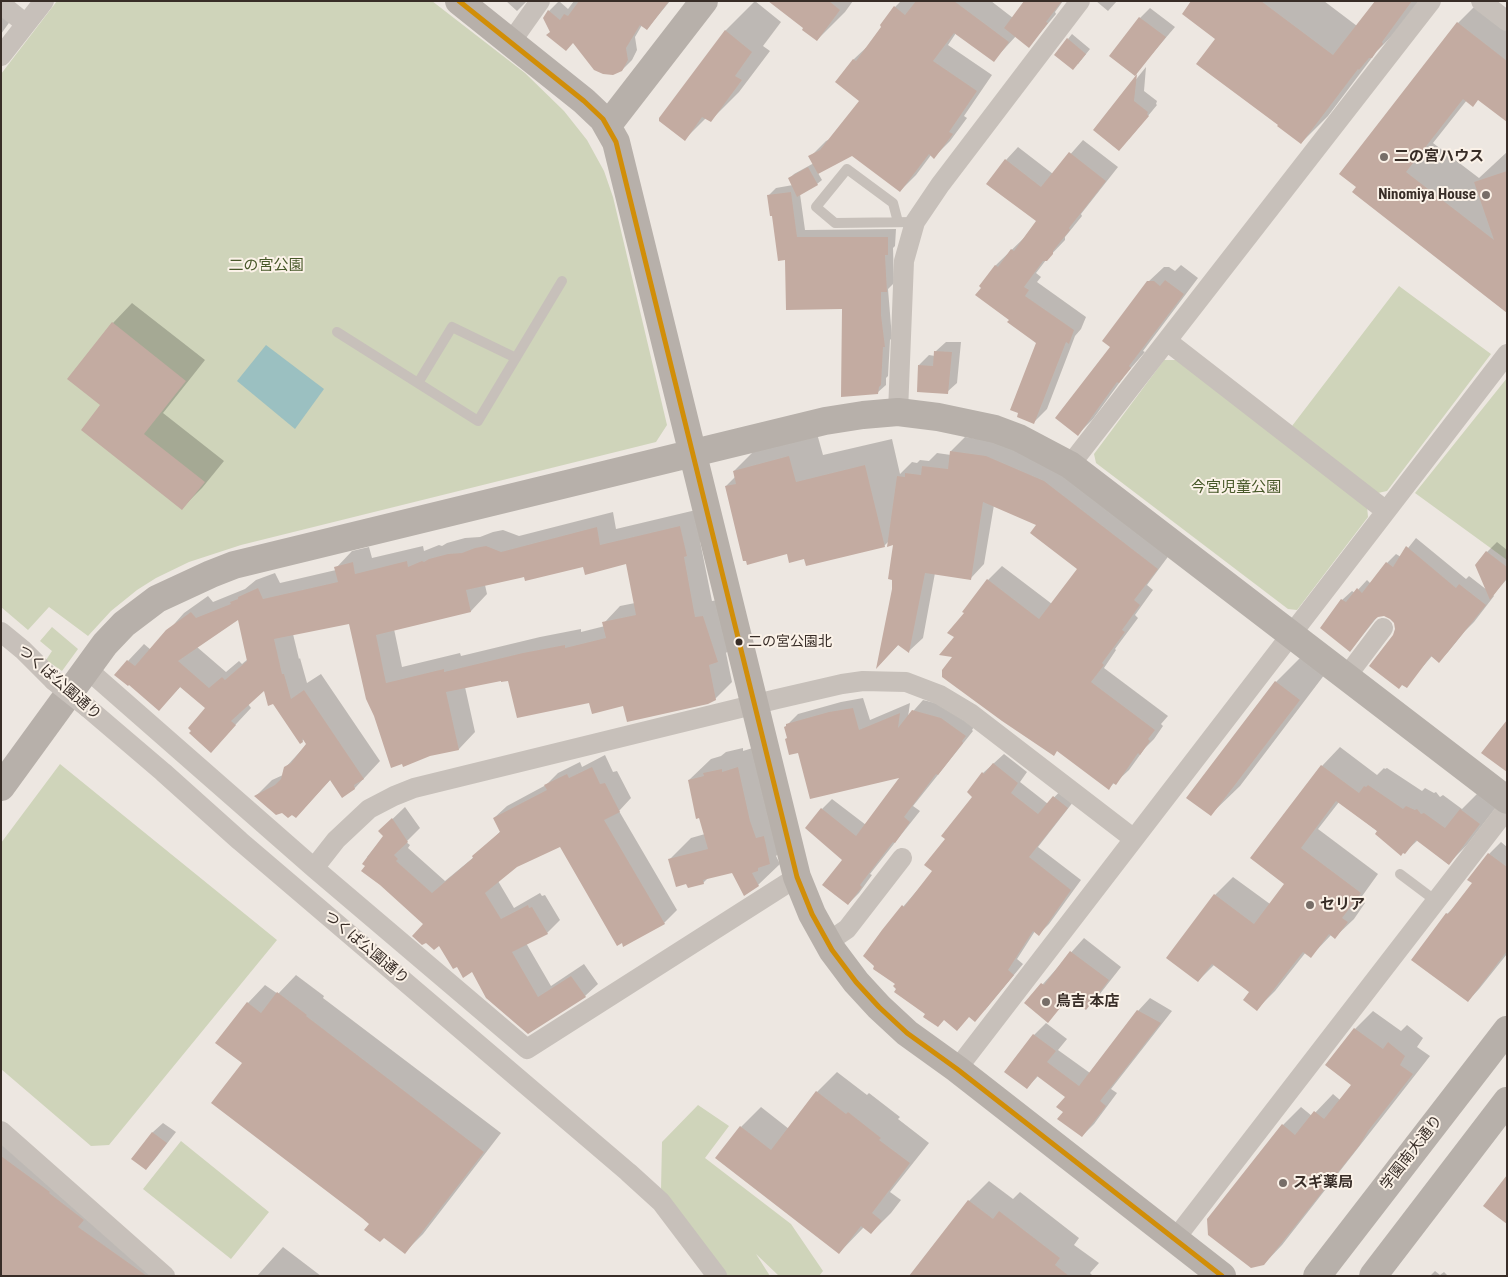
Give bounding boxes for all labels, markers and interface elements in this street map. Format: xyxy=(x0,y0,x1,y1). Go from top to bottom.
place label: 二の宮ハウス xyxy=(1394,148,1484,166)
marker: 二の宮ハウス xyxy=(1378,151,1390,163)
place label: Ninomiya House xyxy=(1378,186,1476,204)
marker: Ninomiya House xyxy=(1480,189,1492,201)
park label: 二の宮公園 xyxy=(229,257,303,275)
park label: 今宮児童公園 xyxy=(1191,479,1281,497)
place label: 二の宮公園北 xyxy=(748,634,832,650)
marker: 二の宮公園北 xyxy=(734,637,744,647)
street label: つくば公園通り xyxy=(13,642,105,724)
place label: セリア xyxy=(1320,896,1365,914)
marker: セリア xyxy=(1304,899,1316,911)
street label: つくば公園通り xyxy=(320,907,412,989)
place label: 鳥吉 本店 xyxy=(1056,993,1119,1011)
marker: 鳥吉 本店 xyxy=(1040,996,1052,1008)
street label: 学園南大通り xyxy=(1377,1112,1447,1194)
place label: スギ薬局 xyxy=(1293,1174,1353,1192)
marker: スギ薬局 xyxy=(1277,1177,1289,1189)

